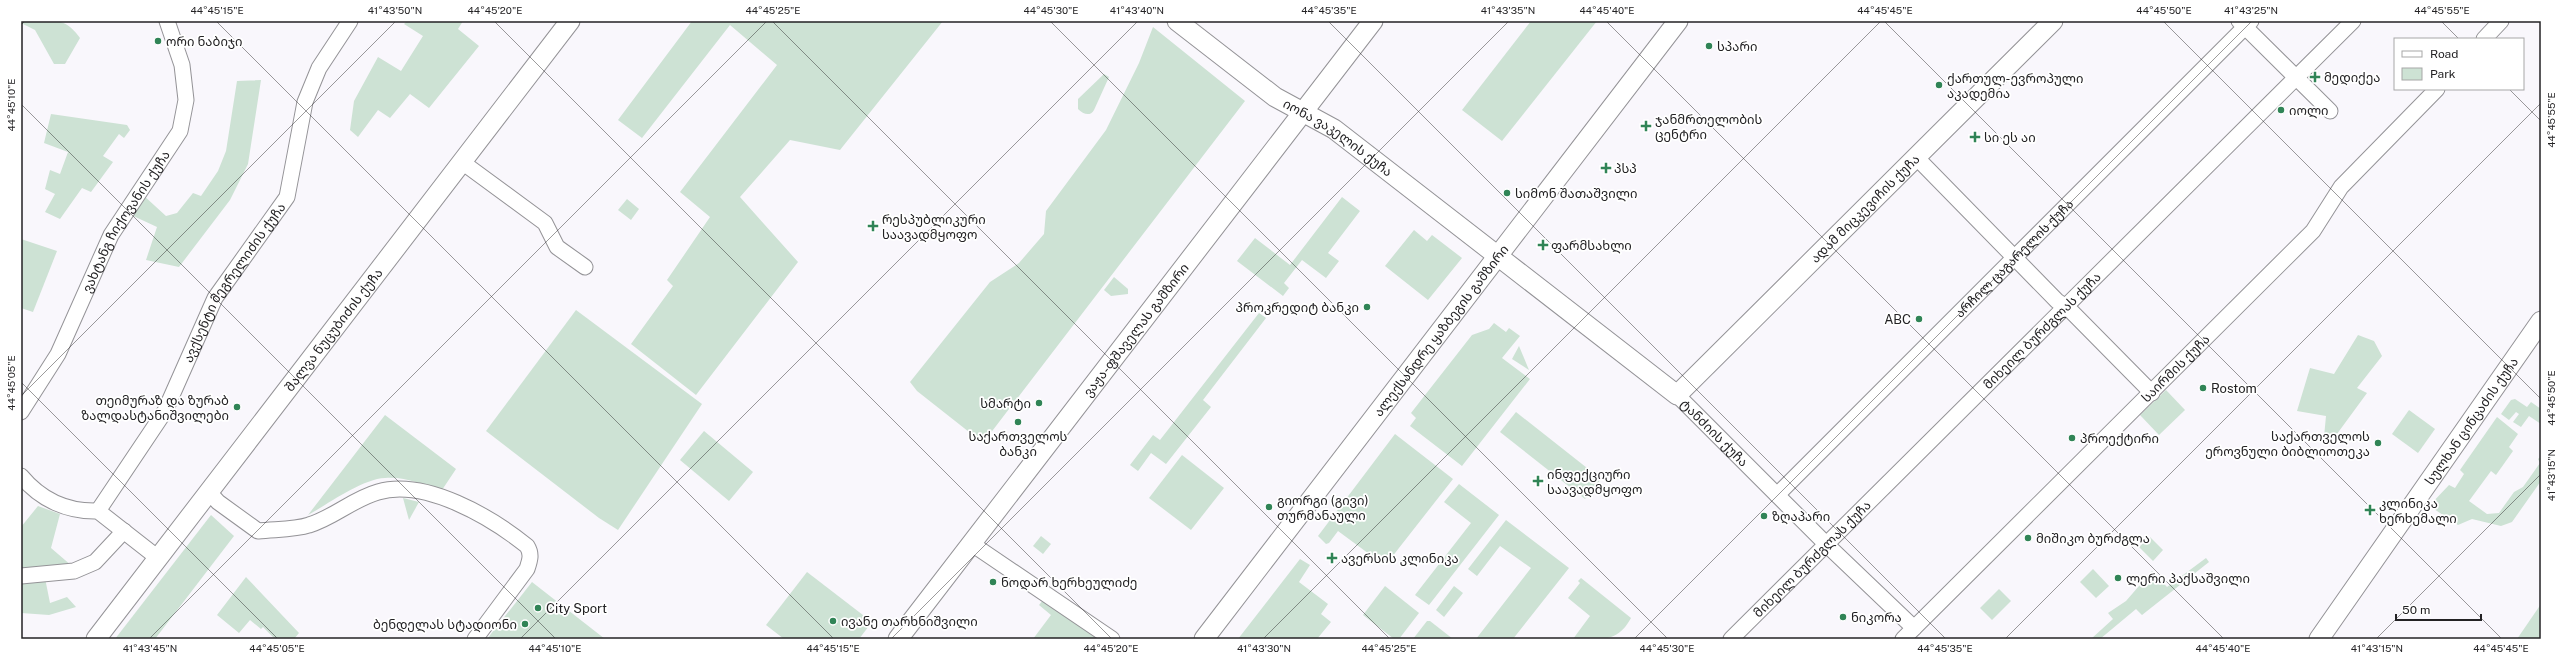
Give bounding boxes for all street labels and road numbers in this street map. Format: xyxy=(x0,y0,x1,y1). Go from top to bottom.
street label: იონა ვაკელის ქუჩა xyxy=(1281,95,1396,179)
street label: ვახტანგ ჩიქოვანის ქუჩა xyxy=(79,147,173,295)
street label: ადამ მიცკევიჩის ქუჩა xyxy=(1807,151,1922,266)
street label: არჩილ ცაგარელის ქუჩა xyxy=(1952,196,2076,320)
street label: ავქსენტი მეგრელიძის ქუჩა xyxy=(180,200,288,364)
street label: ალექსანდრე ყაზბეგის გამზირი xyxy=(1370,242,1511,419)
street label: ვაჟა-ფშაველას გამზირი xyxy=(1080,260,1192,399)
street label: შალვა ნუცუბიძის ქუჩა xyxy=(281,265,385,394)
street label: მიხეილ ბურძგლას ქუჩა xyxy=(1980,269,2104,392)
street label: საირმის ქუჩა xyxy=(2138,331,2212,405)
street label: სულხან ცინცაძის ქუჩა xyxy=(2422,354,2521,487)
street label: ტანძიის ქუჩა xyxy=(1678,396,1751,469)
street label: მიხეილ ბურძგლას ქუჩა xyxy=(1750,497,1874,620)

